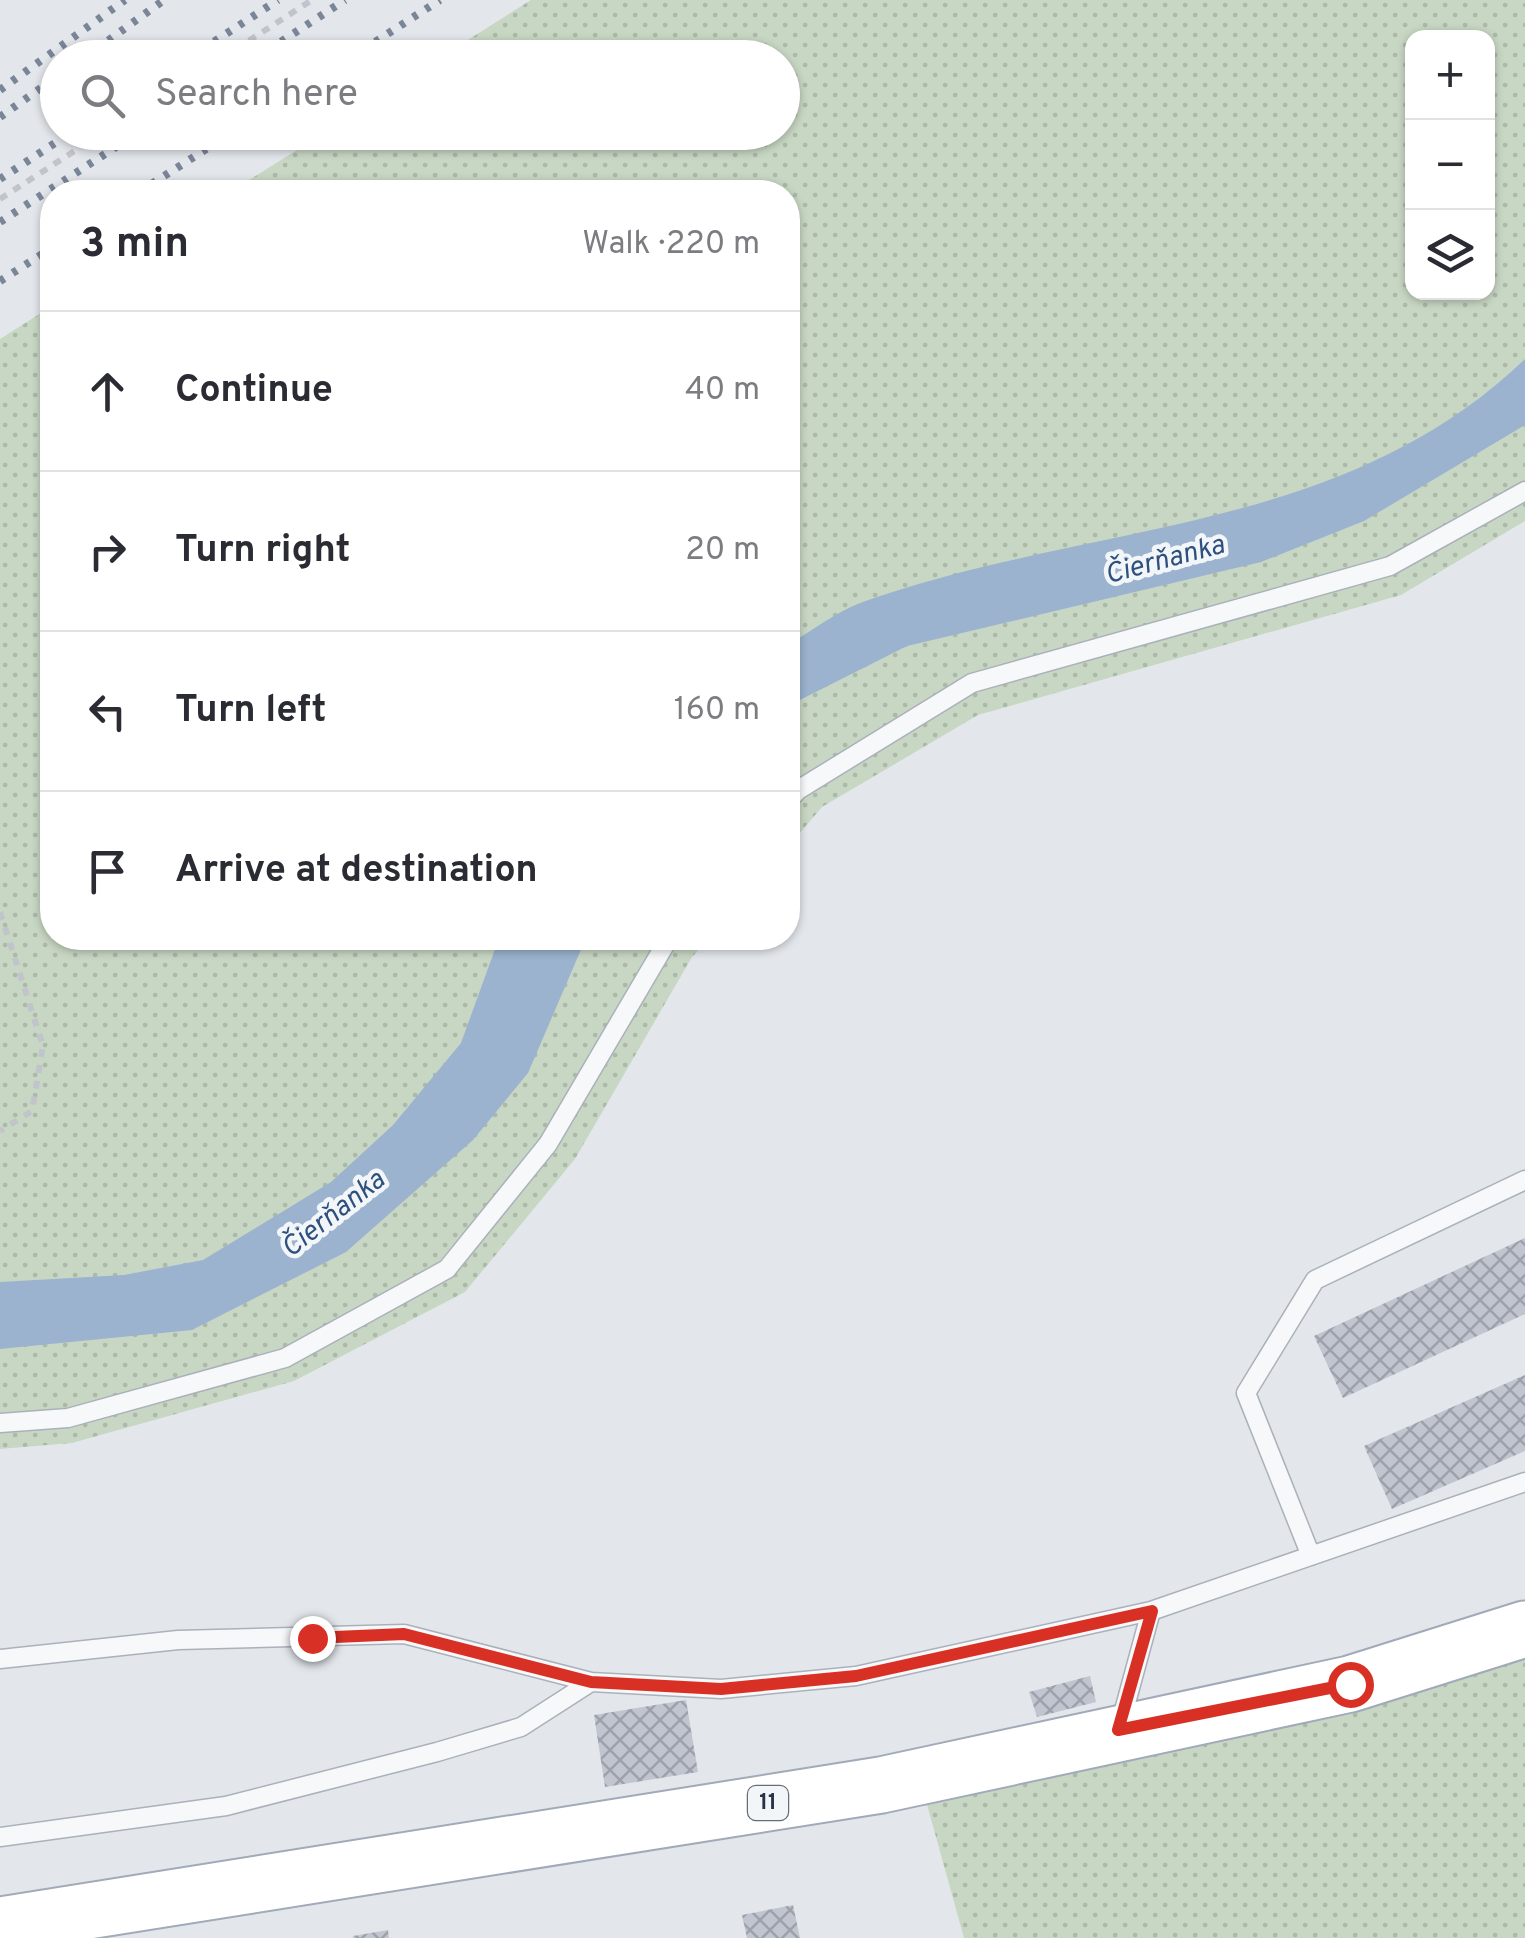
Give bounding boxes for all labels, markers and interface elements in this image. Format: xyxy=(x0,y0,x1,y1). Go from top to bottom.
map controls xyxy=(1405,30,1495,300)
button: + xyxy=(1405,30,1495,120)
search box xyxy=(40,40,800,150)
icon: search xyxy=(75,68,130,123)
text: Search here xyxy=(155,71,358,120)
button: − xyxy=(1405,120,1495,210)
button: layers xyxy=(1405,210,1495,300)
text: 3 min xyxy=(80,219,189,272)
text: Walk · 220 m xyxy=(582,225,760,265)
icon: ahead xyxy=(80,364,135,419)
text: Continue xyxy=(175,367,333,416)
text: 40 m xyxy=(685,371,760,411)
icon: right xyxy=(80,524,135,579)
water label: Čierňanka xyxy=(1101,526,1229,594)
text: Turn right xyxy=(175,527,350,576)
text: 20 m xyxy=(685,531,760,571)
icon: left xyxy=(80,684,135,739)
text: Turn left xyxy=(175,687,327,736)
text: 160 m xyxy=(674,691,760,731)
icon: arrive xyxy=(80,844,135,899)
text: Arrive at destination xyxy=(175,847,538,896)
water label: Čierňanka xyxy=(274,1161,394,1267)
route end xyxy=(290,1616,336,1662)
route start xyxy=(1328,1662,1374,1708)
road number: 11 xyxy=(748,1786,788,1820)

